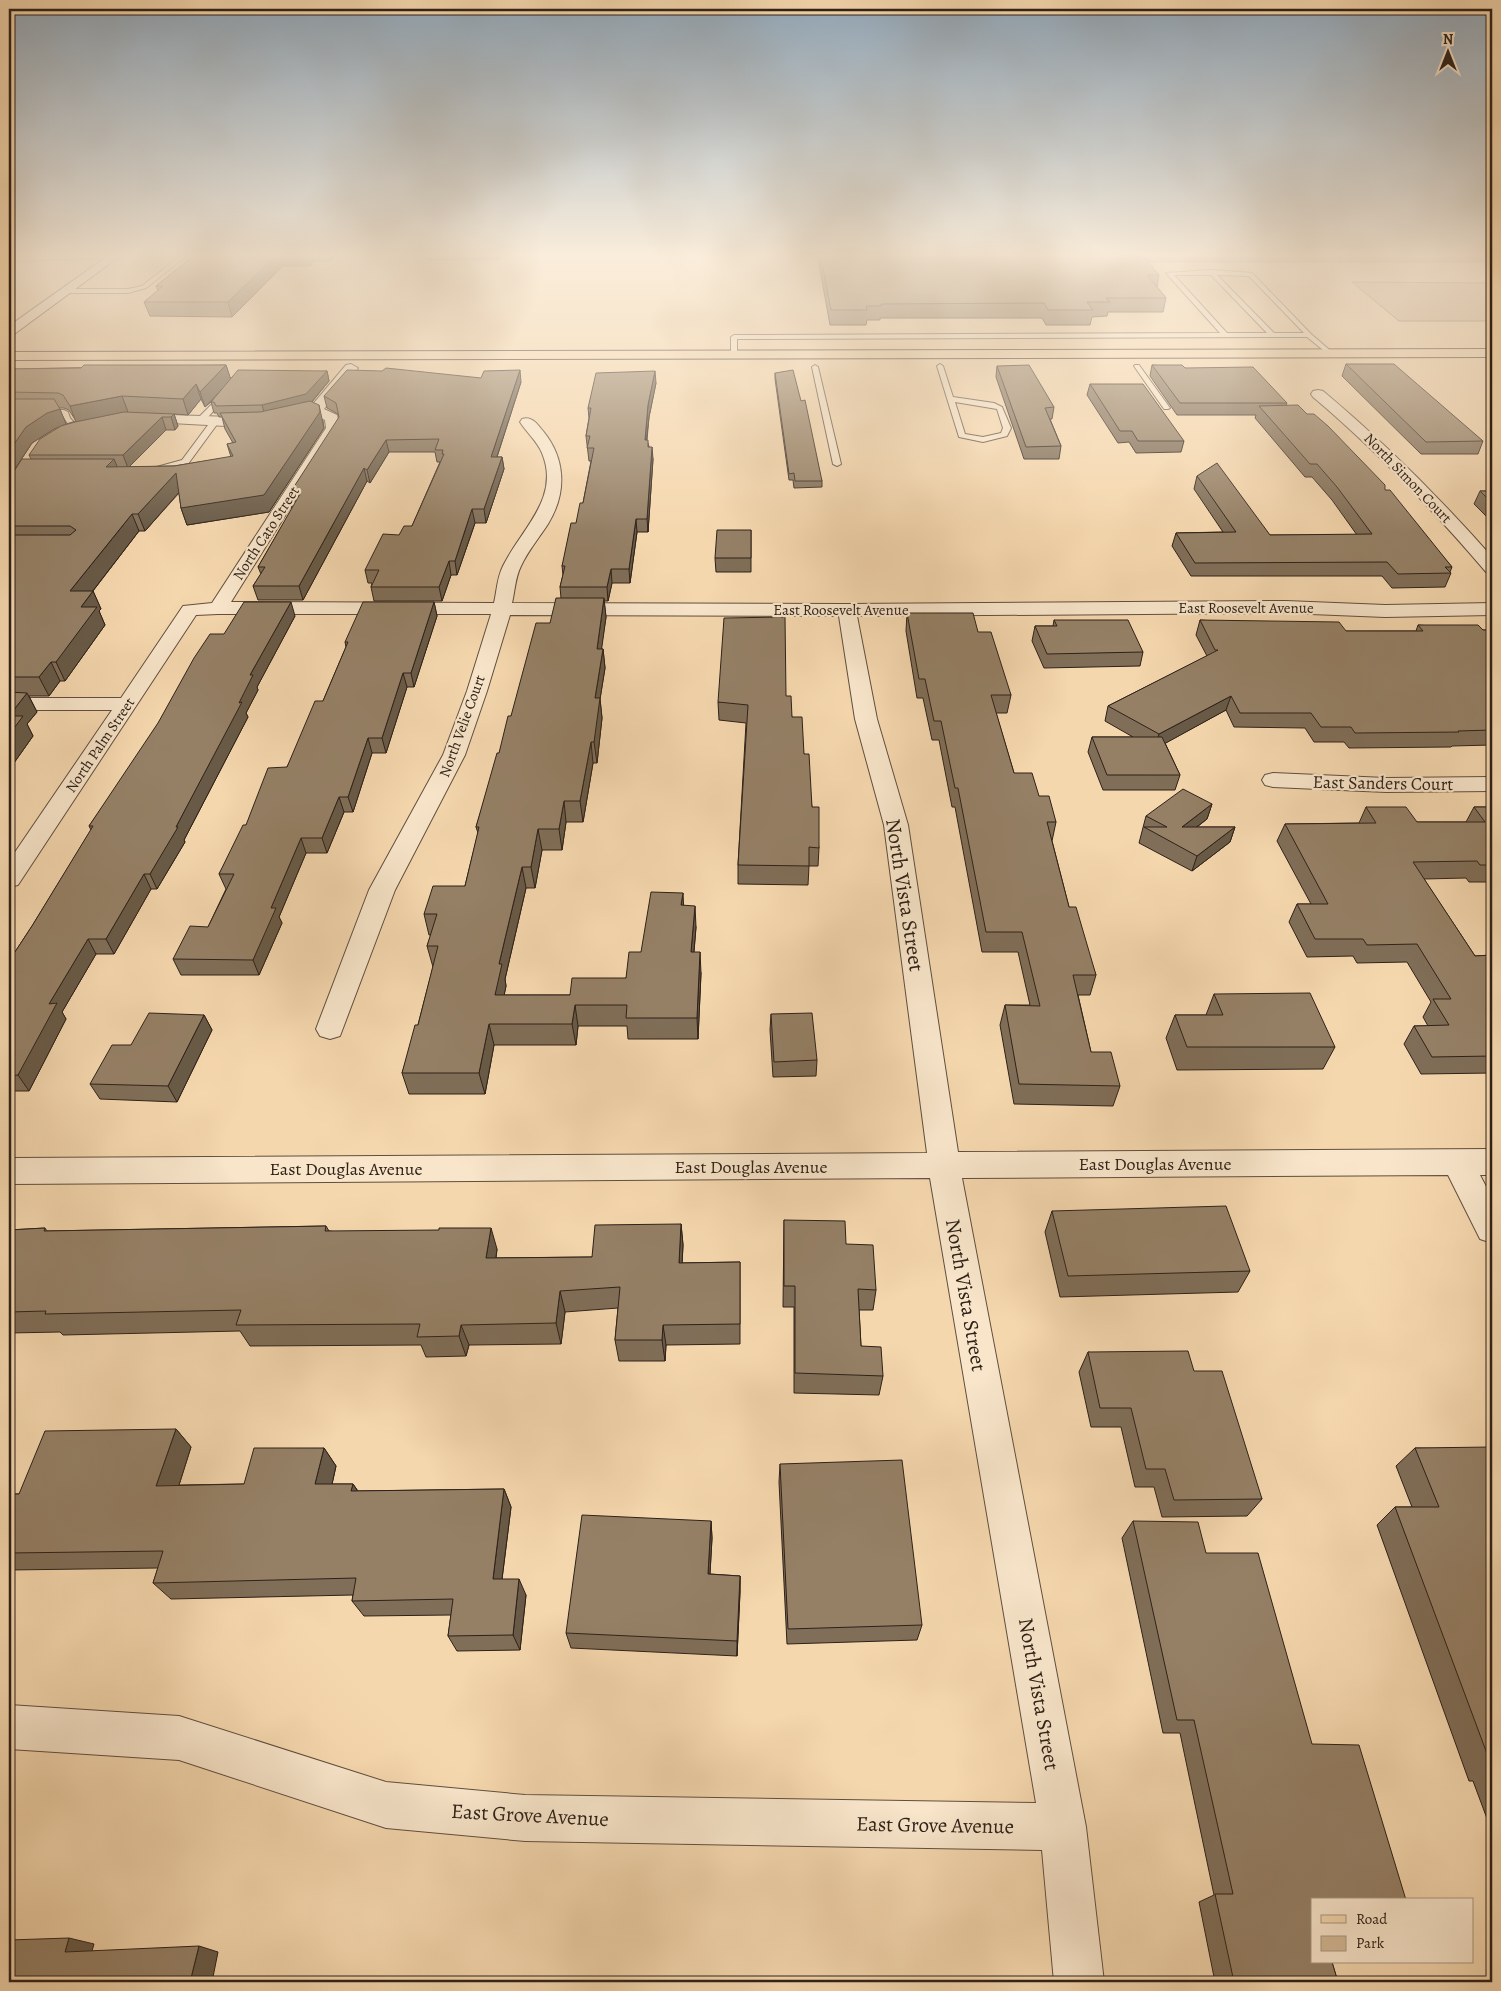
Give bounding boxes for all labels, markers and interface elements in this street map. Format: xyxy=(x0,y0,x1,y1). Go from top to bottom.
north arrow xyxy=(1424,28,1474,78)
text: N xyxy=(1443,30,1453,49)
street label: North Simon Court xyxy=(1360,429,1456,527)
street label: North Cato Street xyxy=(228,482,304,584)
street label: East Roosevelt Avenue xyxy=(1178,598,1314,618)
street label: East Roosevelt Avenue xyxy=(773,600,909,620)
street label: North Velie Court xyxy=(434,672,490,780)
street label: North Palm Street xyxy=(61,694,139,796)
street label: East Sanders Court xyxy=(1312,770,1454,796)
street label: North Vista Street xyxy=(879,817,931,973)
street label: East Douglas Avenue xyxy=(1079,1152,1231,1176)
street label: East Douglas Avenue xyxy=(675,1155,827,1179)
street label: East Douglas Avenue xyxy=(270,1157,422,1181)
street label: North Vista Street xyxy=(939,1217,993,1373)
street label: North Vista Street xyxy=(1012,1616,1066,1772)
street label: East Grove Avenue xyxy=(450,1797,610,1833)
street label: East Grove Avenue xyxy=(856,1810,1014,1840)
legend xyxy=(1311,1898,1474,1964)
text: Road xyxy=(1356,1909,1388,1929)
text: Park xyxy=(1356,1933,1385,1953)

